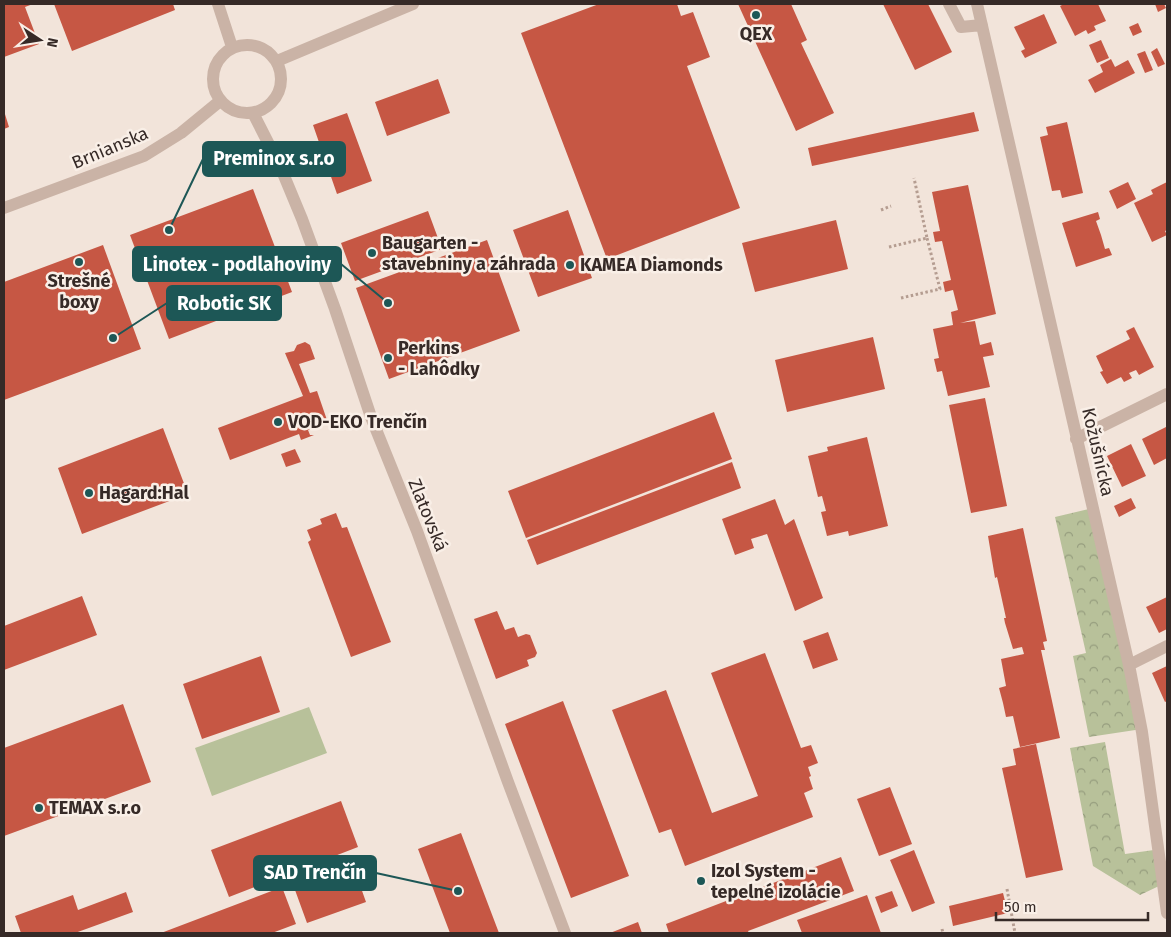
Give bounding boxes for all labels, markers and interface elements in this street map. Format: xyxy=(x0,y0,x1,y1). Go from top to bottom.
marker: QEX xyxy=(750,9,762,21)
north arrow xyxy=(15,15,65,65)
place label: QEX xyxy=(740,23,773,45)
text: N xyxy=(43,36,62,49)
street label: Brnianska xyxy=(68,122,152,174)
callout: Preminox s.r.o xyxy=(203,142,345,176)
text: Preminox s.r.o xyxy=(213,147,335,170)
place label: Baugarten - stavebniny a záhrada xyxy=(382,232,556,275)
callout: Linotex - podlahoviny xyxy=(133,247,341,281)
marker: Baugarten - stavebniny a záhrada xyxy=(366,247,378,259)
text: Linotex - podlahoviny xyxy=(143,253,331,276)
place label: KAMEA Diamonds xyxy=(580,254,723,276)
marker: Strešné boxy xyxy=(73,256,85,268)
marker: KAMEA Diamonds xyxy=(564,259,576,271)
place label: Strešné boxy xyxy=(48,270,111,313)
callout: Robotic SK xyxy=(167,286,281,320)
text: Robotic SK xyxy=(177,292,272,315)
place label: Perkins - Lahôdky xyxy=(398,337,480,380)
marker: Perkins - Lahôdky xyxy=(382,352,394,364)
street label: Kožušnícka xyxy=(1077,406,1119,498)
place label: VOD-EKO Trenčín xyxy=(287,411,427,433)
marker: VOD-EKO Trenčín xyxy=(272,416,284,428)
street label: Zlatovská xyxy=(403,475,453,555)
place label: Hagard:Hal xyxy=(99,482,190,504)
marker: Hagard:Hal xyxy=(83,487,95,499)
place label: TEMAX s.r.o xyxy=(49,797,141,819)
marker: TEMAX s.r.o xyxy=(33,802,45,814)
callout: SAD Trenčín xyxy=(254,856,376,890)
place label: Izol System - tepelné izolácie xyxy=(711,860,841,903)
text: SAD Trenčín xyxy=(264,861,366,884)
marker: Izol System - tepelné izolácie xyxy=(695,875,707,887)
scale bar xyxy=(996,890,1148,922)
text: 50 m xyxy=(1004,898,1037,916)

